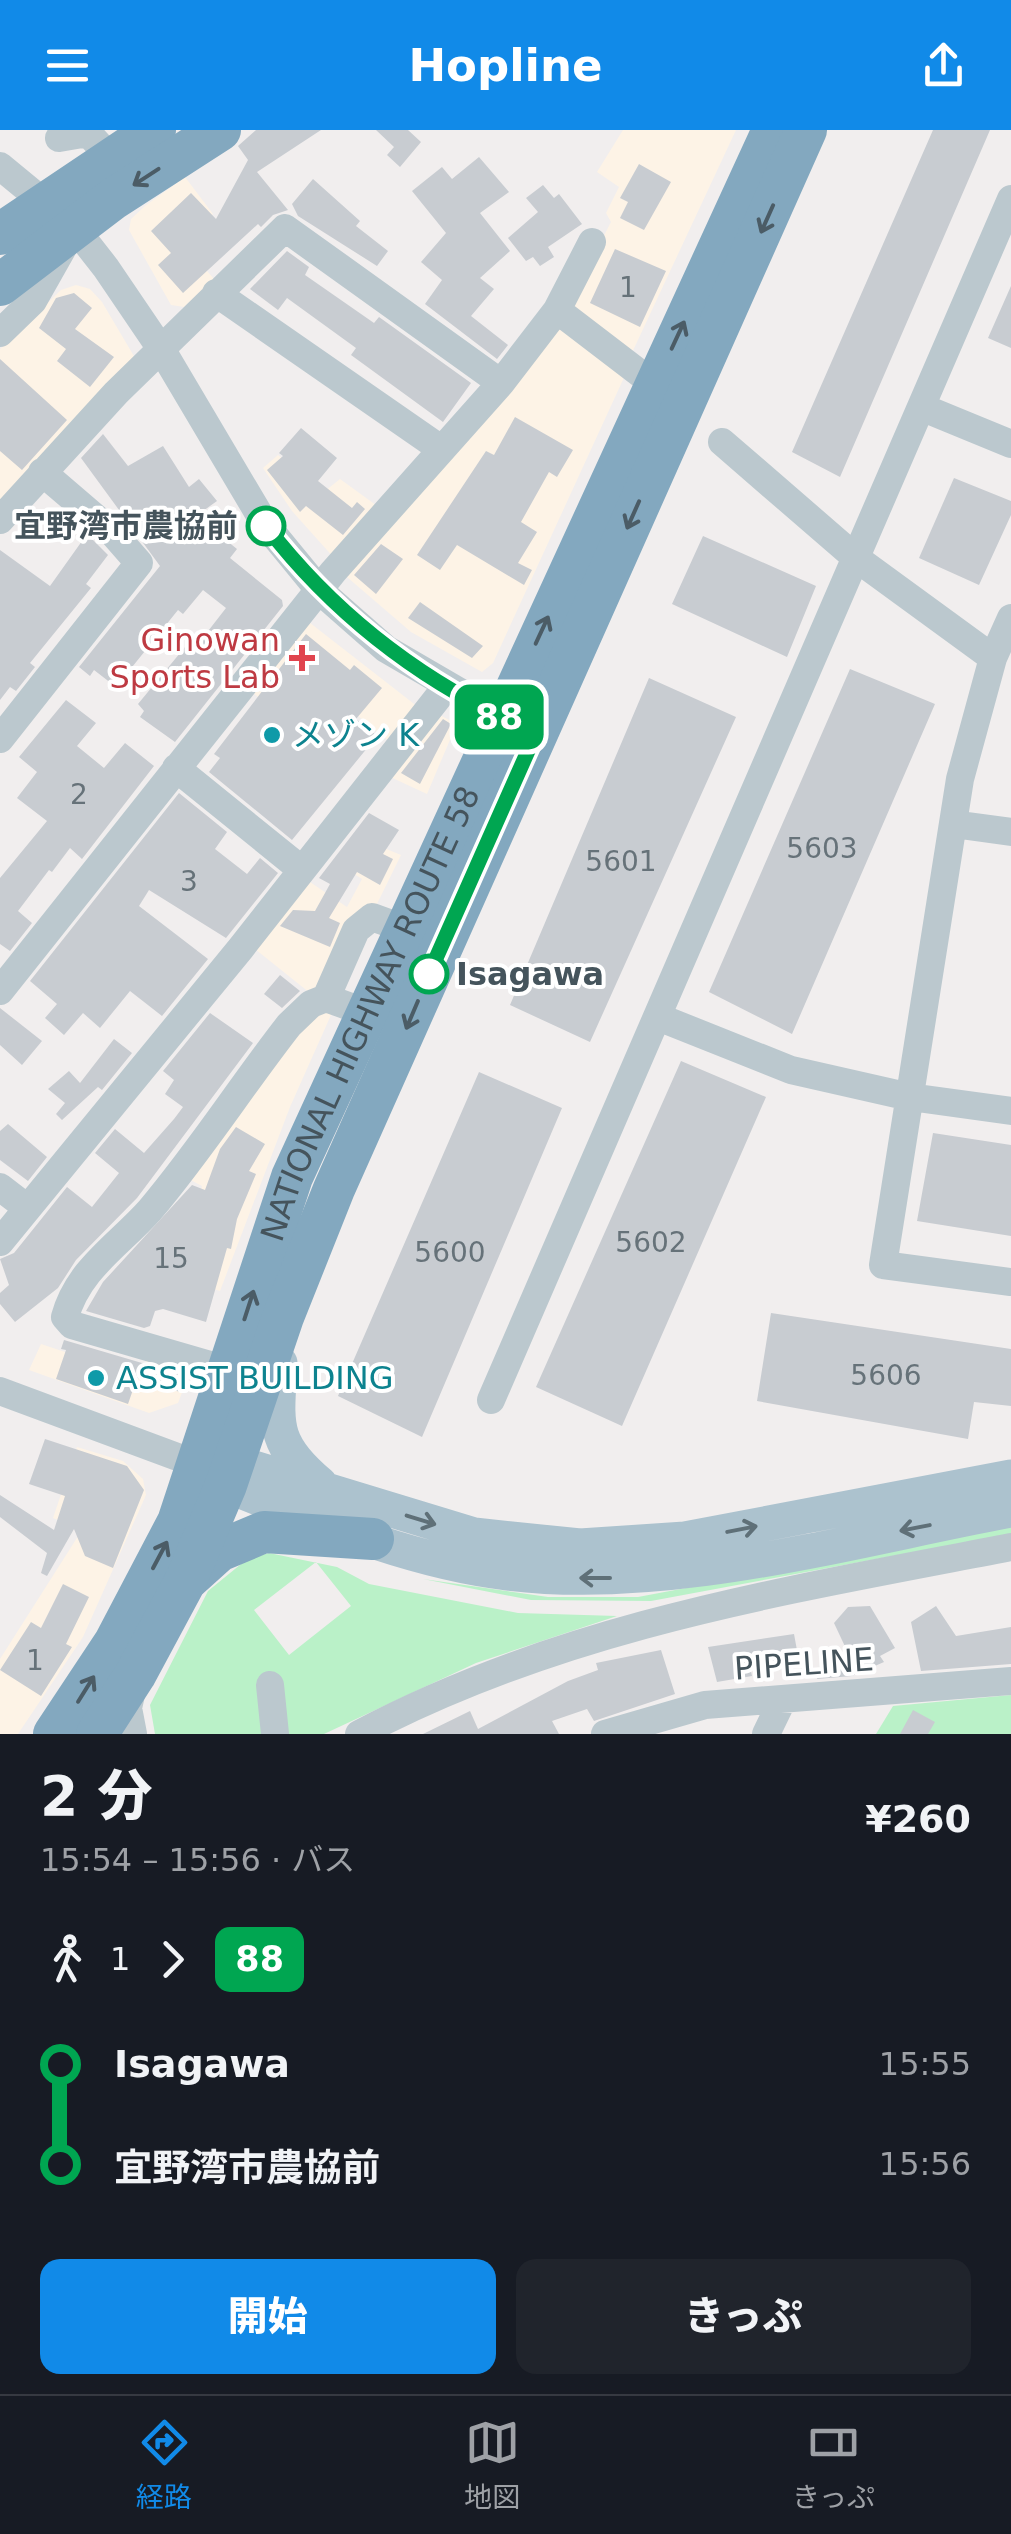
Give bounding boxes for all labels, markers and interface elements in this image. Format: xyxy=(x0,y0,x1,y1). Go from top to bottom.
icon: menu xyxy=(40,38,95,93)
icon: share xyxy=(916,38,971,93)
text: Hopline xyxy=(408,39,603,92)
one-way arrow xyxy=(132,167,161,187)
one-way arrow xyxy=(756,203,775,233)
house number: 1 xyxy=(619,271,637,304)
one-way arrow xyxy=(670,321,689,351)
one-way arrow xyxy=(623,500,642,530)
place label: 宜野湾市農協前 xyxy=(14,507,238,545)
marker: 宜野湾市農協前 xyxy=(247,507,285,545)
one-way arrow xyxy=(533,616,552,646)
place label: Ginowan Sports Lab xyxy=(110,621,280,696)
marker: Ginowan Sports Lab xyxy=(289,645,315,671)
line badge: 88 xyxy=(454,684,544,750)
text: 88 xyxy=(475,697,523,737)
place label: メゾン K xyxy=(292,716,420,754)
marker: メゾン K xyxy=(261,724,283,746)
house number: 2 xyxy=(70,778,88,811)
street label: NATIONAL HIGHWAY ROUTE 58 xyxy=(253,780,488,1246)
house number: 5603 xyxy=(786,832,858,865)
house number: 5601 xyxy=(585,845,657,878)
house number: 3 xyxy=(180,865,198,898)
marker: Isagawa xyxy=(410,955,448,993)
place label: Isagawa xyxy=(456,955,604,993)
one-way arrow xyxy=(402,999,420,1030)
house number: 5602 xyxy=(615,1226,687,1259)
house number: 5600 xyxy=(414,1236,486,1269)
house number: 15 xyxy=(153,1242,189,1275)
one-way arrow xyxy=(241,1289,259,1321)
place label: ASSIST BUILDING xyxy=(116,1359,393,1397)
house number: 5606 xyxy=(850,1359,922,1392)
marker: ASSIST BUILDING xyxy=(85,1367,107,1389)
one-way arrow xyxy=(405,1512,436,1530)
one-way arrow xyxy=(725,1518,757,1537)
one-way arrow xyxy=(899,1519,932,1538)
one-way arrow xyxy=(151,1541,170,1571)
one-way arrow xyxy=(579,1569,611,1588)
street label: PIPELINE xyxy=(733,1640,875,1688)
house number: 1 xyxy=(26,1644,44,1677)
one-way arrow xyxy=(75,1675,96,1703)
text: 2 分 xyxy=(40,1764,152,1828)
text: ¥260 xyxy=(865,1797,971,1841)
text: 15:54 – 15:56 · バス xyxy=(40,1841,355,1879)
icon: walk xyxy=(40,1932,95,1987)
icon: forward xyxy=(145,1932,200,1987)
text: 88 xyxy=(235,1939,284,1979)
text: 1 xyxy=(110,1940,130,1978)
text: Isagawa xyxy=(114,2042,290,2086)
text: 15:55 xyxy=(879,2045,971,2083)
text: 15:56 xyxy=(879,2145,971,2183)
text: 宜野湾市農協前 xyxy=(114,2146,380,2190)
button: 開始 xyxy=(40,2259,496,2374)
button: きっぷ xyxy=(516,2259,971,2374)
tab: 経路 xyxy=(136,2415,192,2515)
tab: 地図 xyxy=(464,2415,520,2515)
tab: きっぷ xyxy=(792,2415,875,2515)

